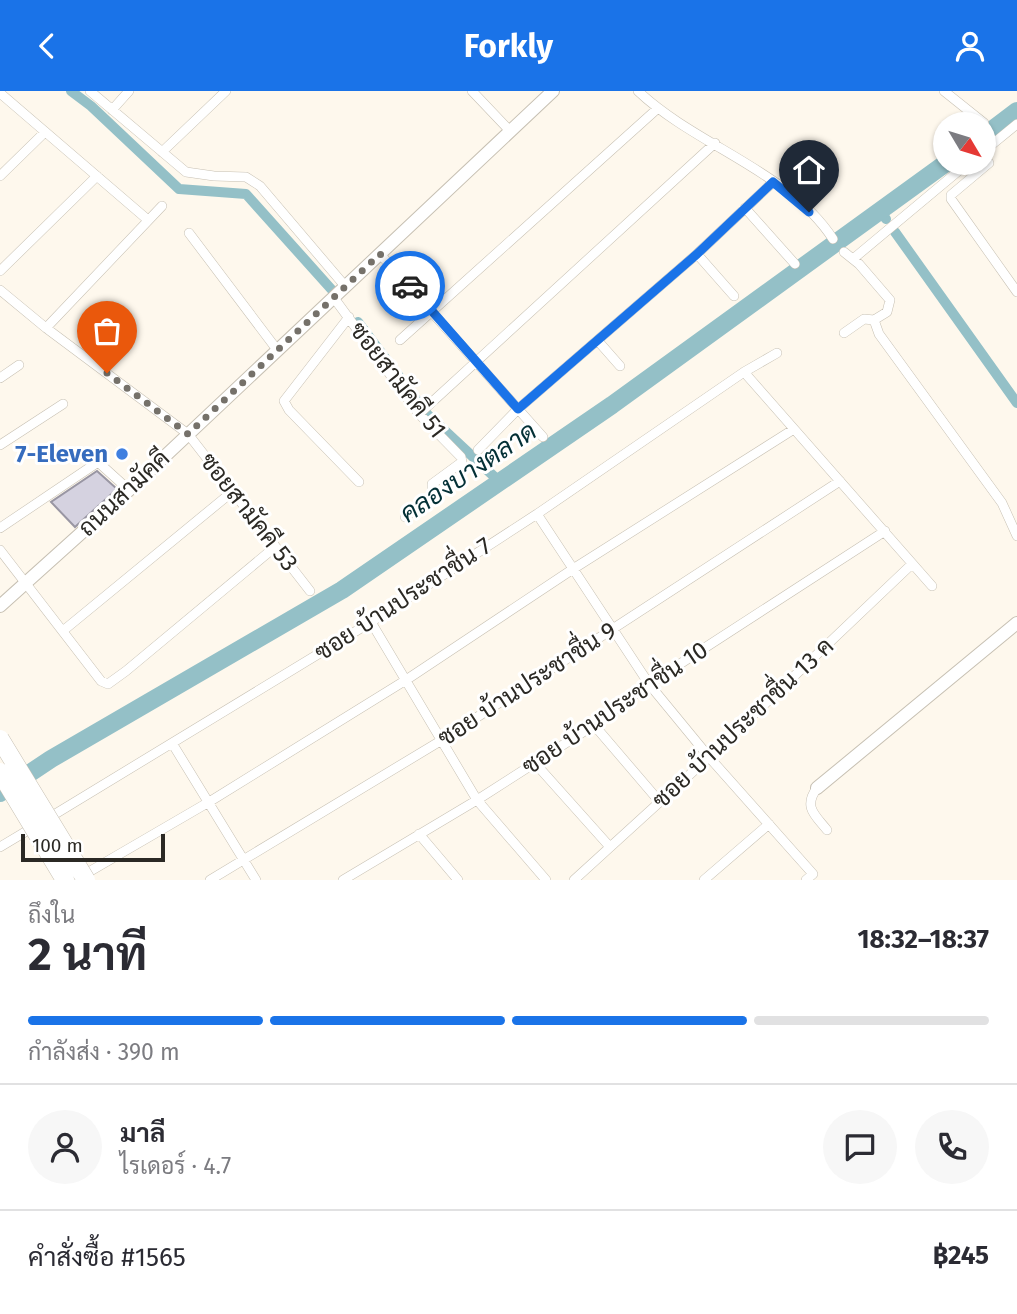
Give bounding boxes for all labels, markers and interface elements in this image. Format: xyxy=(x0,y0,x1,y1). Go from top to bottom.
icon: back xyxy=(28,27,66,65)
text: Forkly xyxy=(464,27,553,65)
icon: person xyxy=(951,27,989,65)
north arrow xyxy=(933,112,996,175)
map controls xyxy=(933,112,996,175)
pin xyxy=(779,140,839,212)
icon: home xyxy=(790,151,828,189)
courier xyxy=(375,251,445,321)
icon: car xyxy=(391,267,429,305)
pin xyxy=(77,301,137,373)
icon: bag xyxy=(88,312,126,350)
street label: ซอยสามัคคี 51 xyxy=(344,316,453,444)
water label: คลองบางตลาด xyxy=(394,415,542,529)
place label: 7-Eleven xyxy=(15,440,108,468)
street label: ถนนสามัคคี xyxy=(72,443,175,542)
marker: 7-Eleven xyxy=(114,446,130,462)
street label: ซอยสามัคคี 53 xyxy=(194,447,305,577)
street label: ซอย บ้านประชาชื่น 7 xyxy=(306,526,496,666)
street label: ซอย บ้านประชาชื่น 9 xyxy=(429,610,621,752)
street label: ซอย บ้านประชาชื่น 13 ค xyxy=(642,627,839,814)
street label: ซอย บ้านประชาชื่น 10 xyxy=(513,630,713,780)
scale bar xyxy=(21,831,164,863)
text: 100 m xyxy=(32,834,83,857)
text: ถึงใน xyxy=(28,901,75,929)
text: 18:32–18:37 xyxy=(857,924,989,955)
text: 2 นาที xyxy=(28,927,147,982)
text: กำลังส่ง · 390 m xyxy=(28,1038,180,1066)
button: person xyxy=(28,1110,102,1184)
button: chat xyxy=(823,1110,897,1184)
button: phone xyxy=(915,1110,989,1184)
text: มาลี xyxy=(120,1118,165,1149)
text: ไรเดอร์ · 4.7 xyxy=(120,1152,231,1180)
text: ฿245 xyxy=(933,1240,989,1271)
text: คำสั่งซื้อ #1565 xyxy=(28,1242,186,1273)

